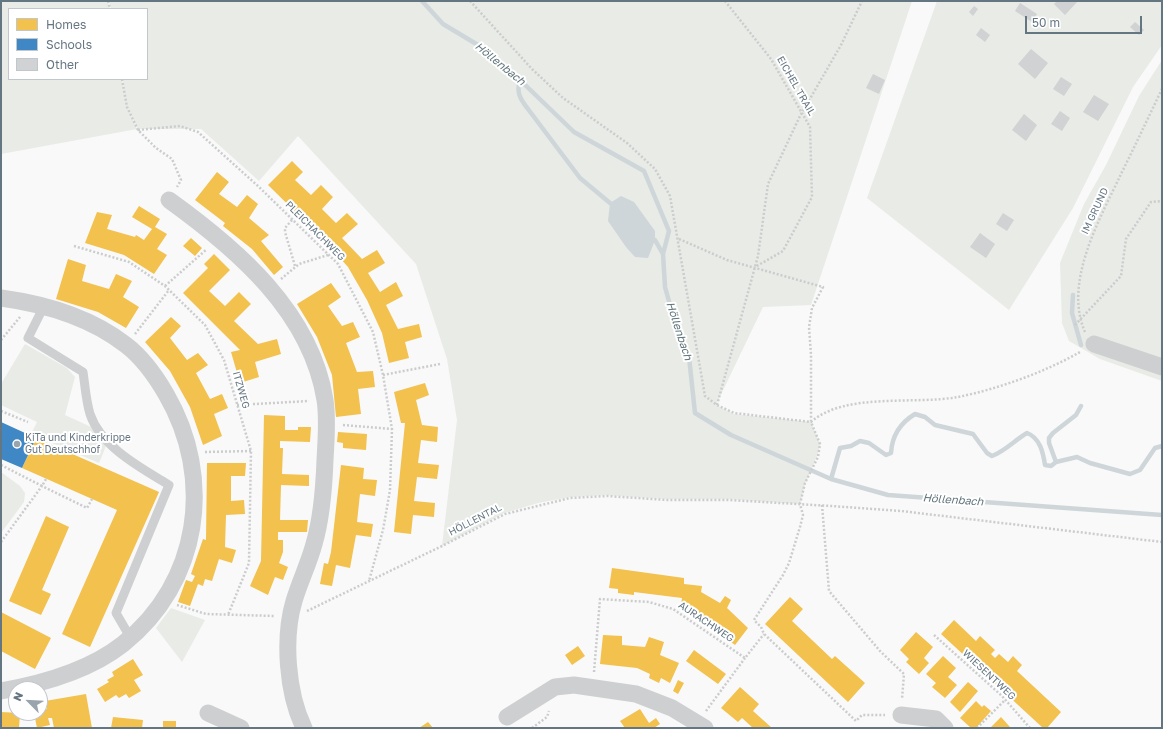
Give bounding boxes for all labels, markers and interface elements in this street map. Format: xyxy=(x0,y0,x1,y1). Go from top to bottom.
legend xyxy=(8,8,148,80)
scale bar xyxy=(1027,8,1144,34)
text: 50 m xyxy=(1032,15,1060,30)
text: Homes xyxy=(46,17,86,32)
text: Schools xyxy=(46,37,92,52)
water label: Höllenbach xyxy=(472,40,528,88)
street label: EICHEL TRAIL xyxy=(774,54,818,118)
text: Other xyxy=(46,57,79,72)
street label: IM GRUND xyxy=(1079,186,1111,236)
street label: PLEICHACHWEG xyxy=(283,199,347,263)
water label: Höllenbach xyxy=(663,300,695,362)
street label: ITZWEG xyxy=(230,370,252,410)
place label: KiTa und Kinderkrippe Gut Deutschhof xyxy=(25,432,131,456)
marker: KiTa und Kinderkrippe Gut Deutschhof xyxy=(12,439,22,449)
water label: Höllenbach xyxy=(922,491,984,509)
street label: HÖLLENTAL xyxy=(446,502,504,538)
street label: AURACHWEG xyxy=(676,599,736,645)
street label: WIESENTWEG xyxy=(960,647,1018,703)
north arrow xyxy=(8,681,48,721)
text: N xyxy=(10,690,25,703)

